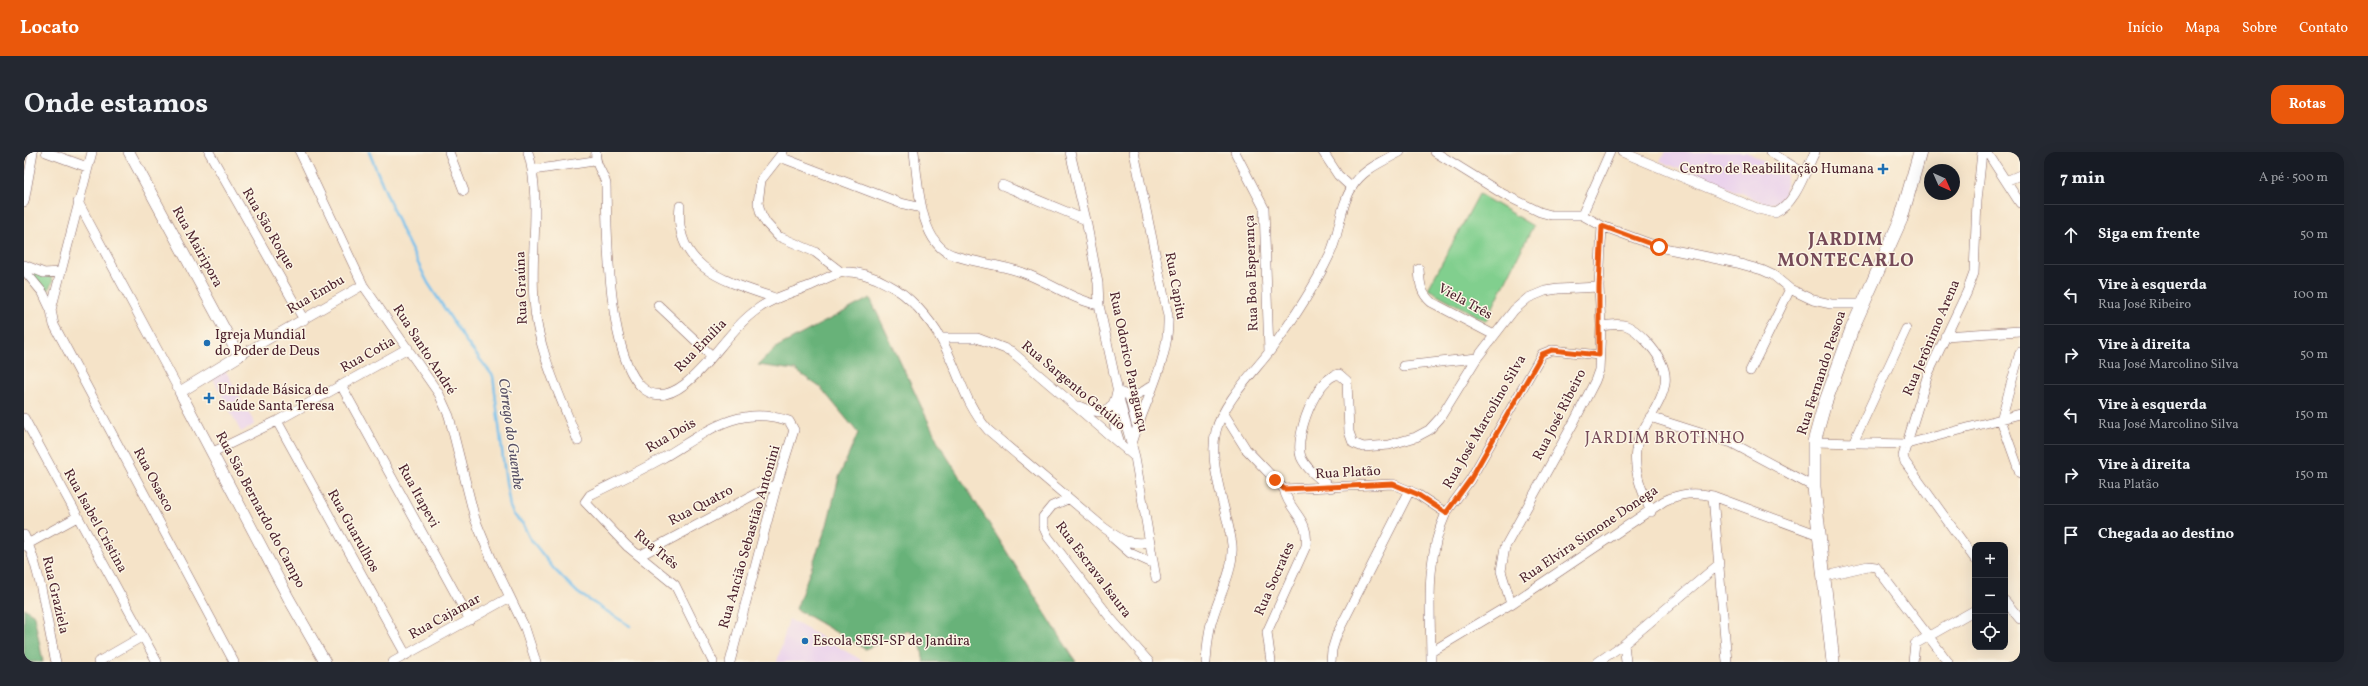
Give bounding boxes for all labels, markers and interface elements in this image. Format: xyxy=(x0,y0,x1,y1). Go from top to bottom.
text: Locato xyxy=(20,15,79,41)
text: Início xyxy=(2127,19,2163,38)
text: Mapa xyxy=(2185,19,2220,38)
text: Sobre xyxy=(2242,19,2277,38)
text: Contato xyxy=(2299,19,2348,38)
text: Onde estamos xyxy=(24,85,208,124)
button: Rotas xyxy=(2271,85,2344,124)
place label: Centro de Reabilitação Humana xyxy=(1680,160,1874,179)
marker: Centro de Reabilitação Humana xyxy=(1877,163,1889,175)
north arrow xyxy=(1924,164,1960,200)
text: 7 min xyxy=(2060,167,2105,190)
text: A pé · 500 m xyxy=(2259,169,2328,187)
street label: Rua São Roque xyxy=(237,185,299,274)
street label: Rua Mairipora xyxy=(167,203,227,291)
street label: Rua Boa Esperança xyxy=(1240,214,1264,332)
icon: ahead xyxy=(2060,224,2082,246)
text: Siga em frente xyxy=(2098,224,2200,245)
text: 50 m xyxy=(2300,226,2328,244)
district label: JARDIM MONTECARLO xyxy=(1777,228,1915,274)
route start xyxy=(1650,238,1668,256)
street label: Rua Graúna xyxy=(511,251,533,325)
street label: Rua Capitu xyxy=(1160,251,1190,321)
street label: Rua Embu xyxy=(284,271,348,319)
text: Vire à esquerda xyxy=(2098,275,2207,296)
street label: Rua Jerônimo Arena xyxy=(1899,277,1965,399)
street label: Viela Três xyxy=(1434,279,1496,325)
icon: left xyxy=(2060,284,2082,306)
text: 100 m xyxy=(2293,286,2328,304)
street label: Rua Odorico Paraguaçu xyxy=(1104,290,1152,434)
text: Rua José Ribeiro xyxy=(2098,296,2191,314)
street label: Rua Santo André xyxy=(388,301,460,399)
street label: Rua Fernando Pessoa xyxy=(1793,308,1851,438)
street label: Rua Emília xyxy=(671,315,731,377)
place label: Igreja Mundial do Poder de Deus xyxy=(215,326,320,361)
street label: Rua Cotia xyxy=(337,332,399,378)
text: Vire à direita xyxy=(2098,335,2190,356)
street label: Rua Sargento Getúlio xyxy=(1017,337,1129,435)
marker: Igreja Mundial do Poder de Deus xyxy=(202,338,212,348)
icon: right xyxy=(2060,344,2082,366)
text: 50 m xyxy=(2300,346,2328,364)
street label: Rua José Marcolino Silva xyxy=(1439,352,1531,492)
text: Rua José Marcolino Silva xyxy=(2098,356,2239,374)
street label: Rua José Ribeiro xyxy=(1529,366,1591,464)
water label: Córrego do Guembe xyxy=(492,377,528,492)
place label: Unidade Básica de Saúde Santa Teresa xyxy=(218,381,335,416)
marker: Unidade Básica de Saúde Santa Teresa xyxy=(203,392,215,404)
text: Vire à esquerda xyxy=(2098,395,2207,416)
icon: left xyxy=(2060,404,2082,426)
text: 150 m xyxy=(2295,406,2328,424)
street label: Rua Dois xyxy=(642,414,700,458)
text: Rua José Marcolino Silva xyxy=(2098,416,2239,434)
street label: Rua São Bernardo do Campo xyxy=(211,428,309,592)
district label: JARDIM BROTINHO xyxy=(1585,428,1745,450)
street label: Rua Ancião Sebastião Antonini xyxy=(715,443,785,631)
street label: Rua Osasco xyxy=(128,445,178,515)
text: Vire à direita xyxy=(2098,455,2190,476)
street label: Rua Itapevi xyxy=(393,461,443,531)
street label: Rua Platão xyxy=(1315,462,1381,484)
icon: right xyxy=(2060,464,2082,486)
street label: Rua Isabel Cristina xyxy=(59,466,131,576)
text: 150 m xyxy=(2295,466,2328,484)
route end xyxy=(1266,471,1284,489)
text: Rua Platão xyxy=(2098,476,2159,494)
street label: Rua Quatro xyxy=(665,481,737,531)
street label: Rua Elvira Simone Donega xyxy=(1516,481,1662,589)
street label: Rua Guarulhos xyxy=(322,486,384,576)
street label: Rua Escrava Isaura xyxy=(1050,518,1136,622)
icon: arrive xyxy=(2060,524,2082,546)
text: Chegada ao destino xyxy=(2098,524,2234,545)
street label: Rua Três xyxy=(630,526,682,574)
street label: Rua Socrates xyxy=(1250,539,1300,619)
map controls xyxy=(1972,542,2008,650)
button: + xyxy=(1972,542,2008,578)
street label: Rua Graziela xyxy=(37,554,73,636)
button: − xyxy=(1972,578,2008,614)
street label: Rua Cajamar xyxy=(406,589,484,645)
button: locate xyxy=(1972,614,2008,650)
place label: Escola SESI-SP de Jandira xyxy=(813,632,970,651)
marker: Escola SESI-SP de Jandira xyxy=(800,636,810,646)

